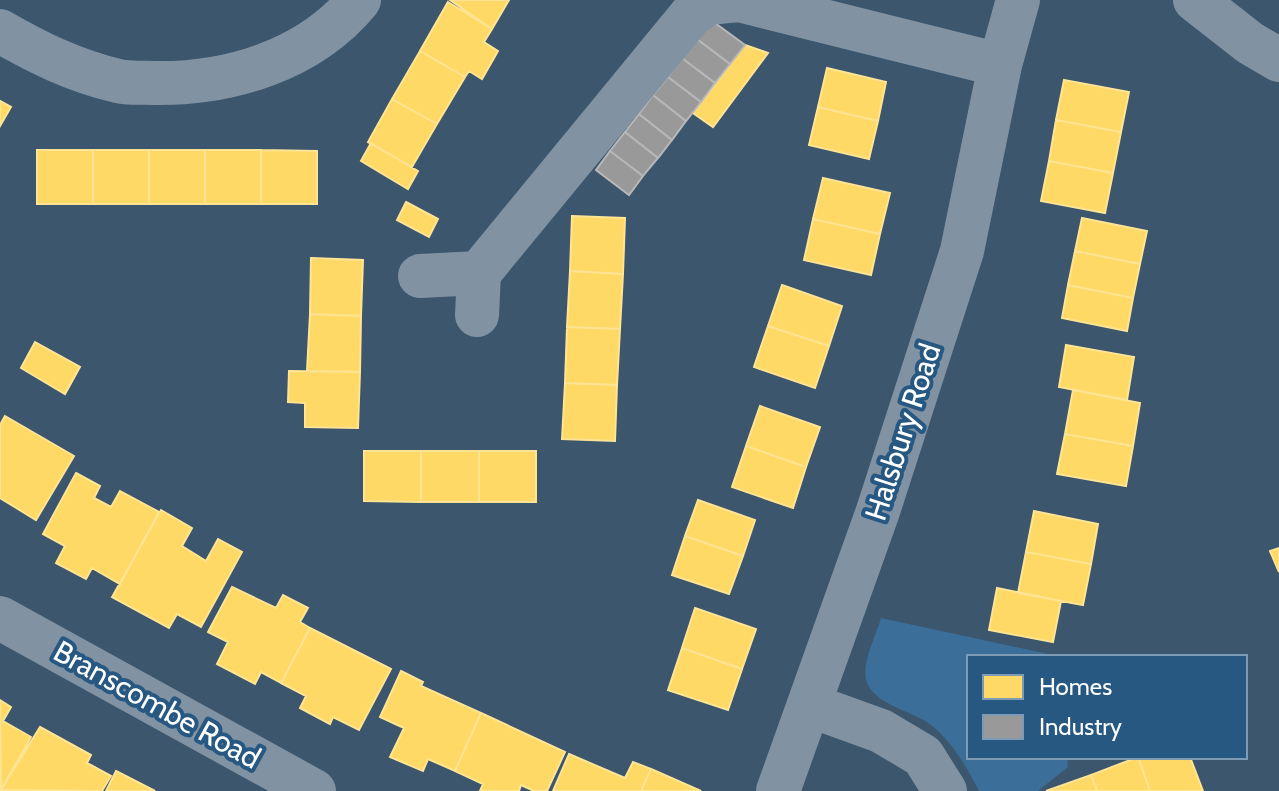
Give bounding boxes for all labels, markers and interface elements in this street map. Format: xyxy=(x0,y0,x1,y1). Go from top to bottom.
street label: Halsbury Road xyxy=(857,339,948,525)
street label: Branscombe Road xyxy=(47,632,267,777)
legend xyxy=(967,655,1247,759)
text: Homes xyxy=(1039,672,1112,701)
text: Industry xyxy=(1039,712,1122,741)

